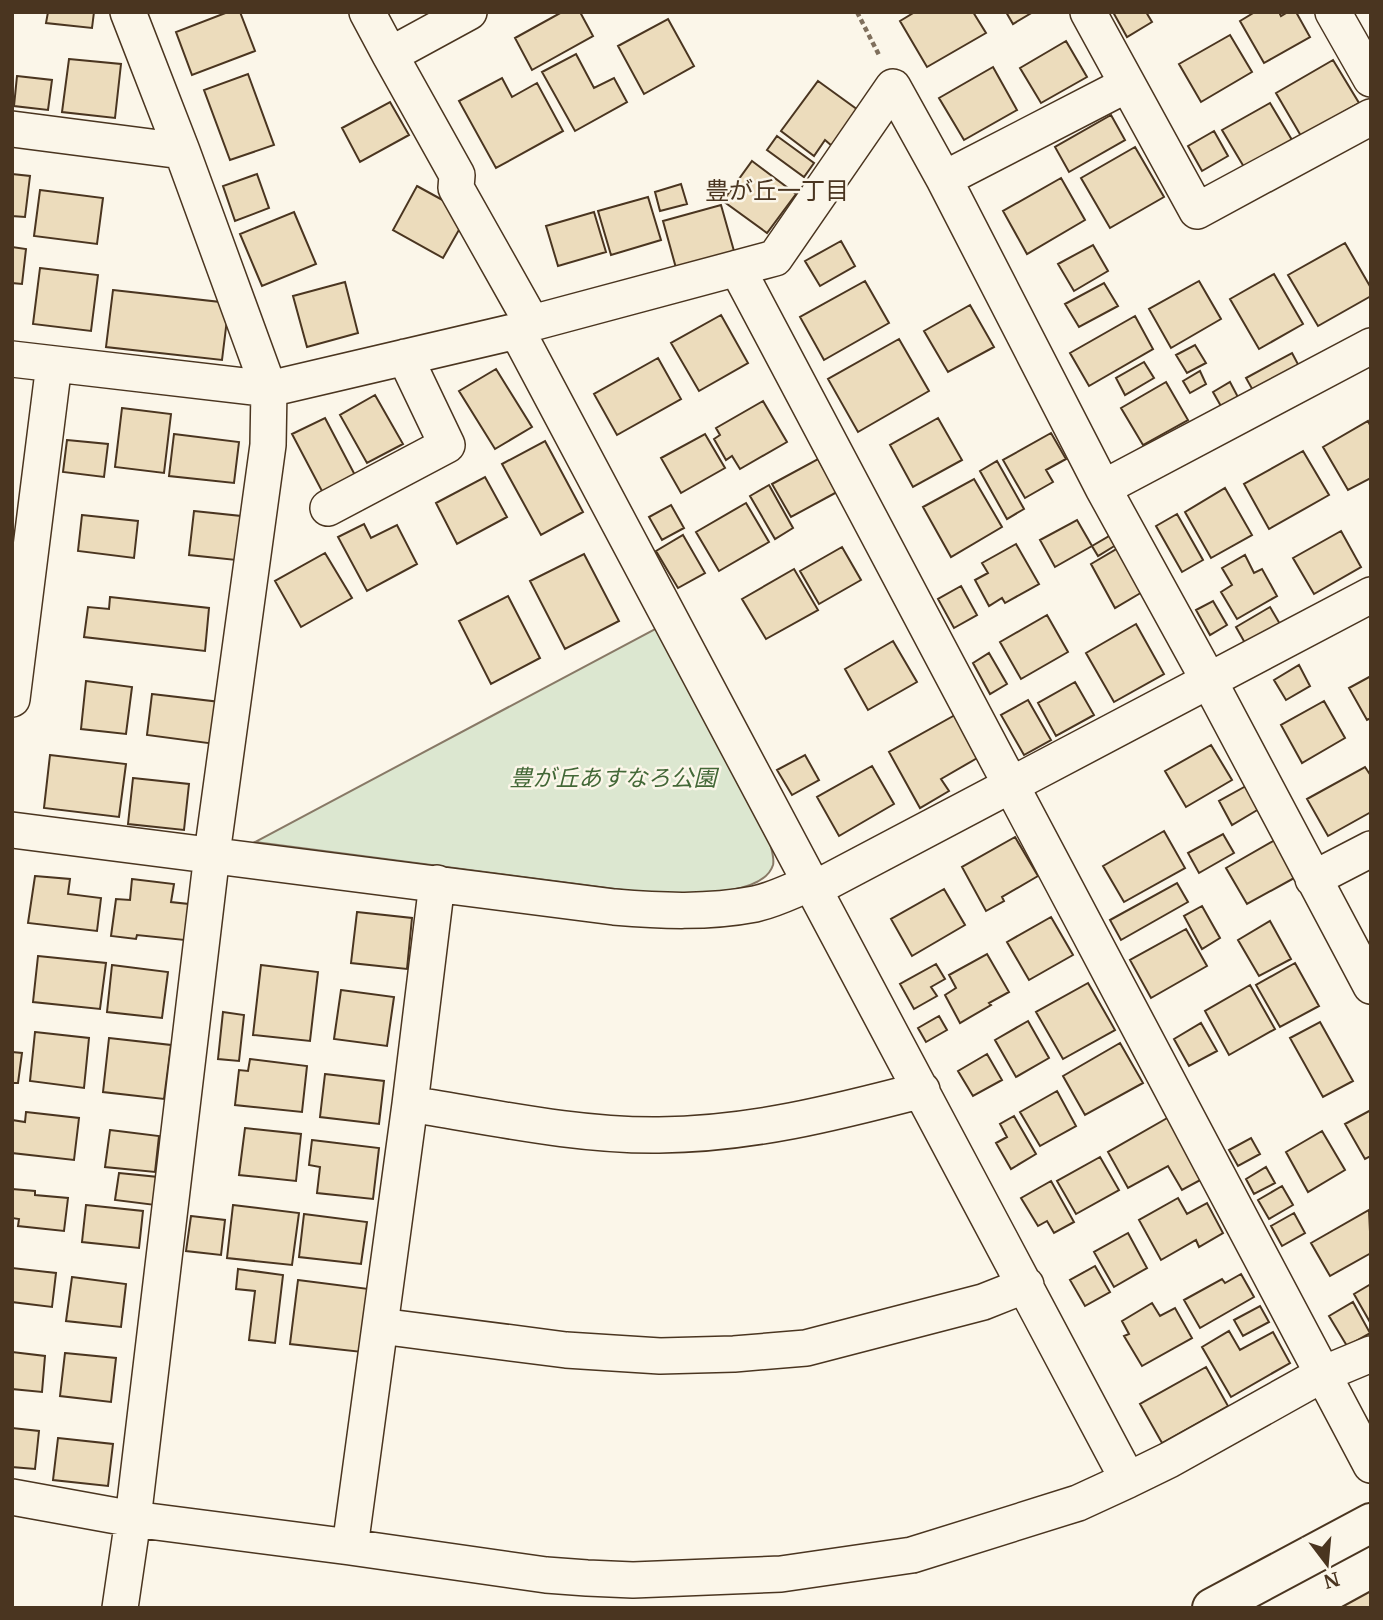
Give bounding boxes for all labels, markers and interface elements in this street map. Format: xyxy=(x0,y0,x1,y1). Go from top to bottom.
district label: 豊が丘一丁目 xyxy=(705,175,849,206)
park label: 豊が丘あすなろ公園 xyxy=(510,763,720,792)
north arrow xyxy=(1292,1529,1362,1599)
text: N xyxy=(1321,1567,1342,1594)

